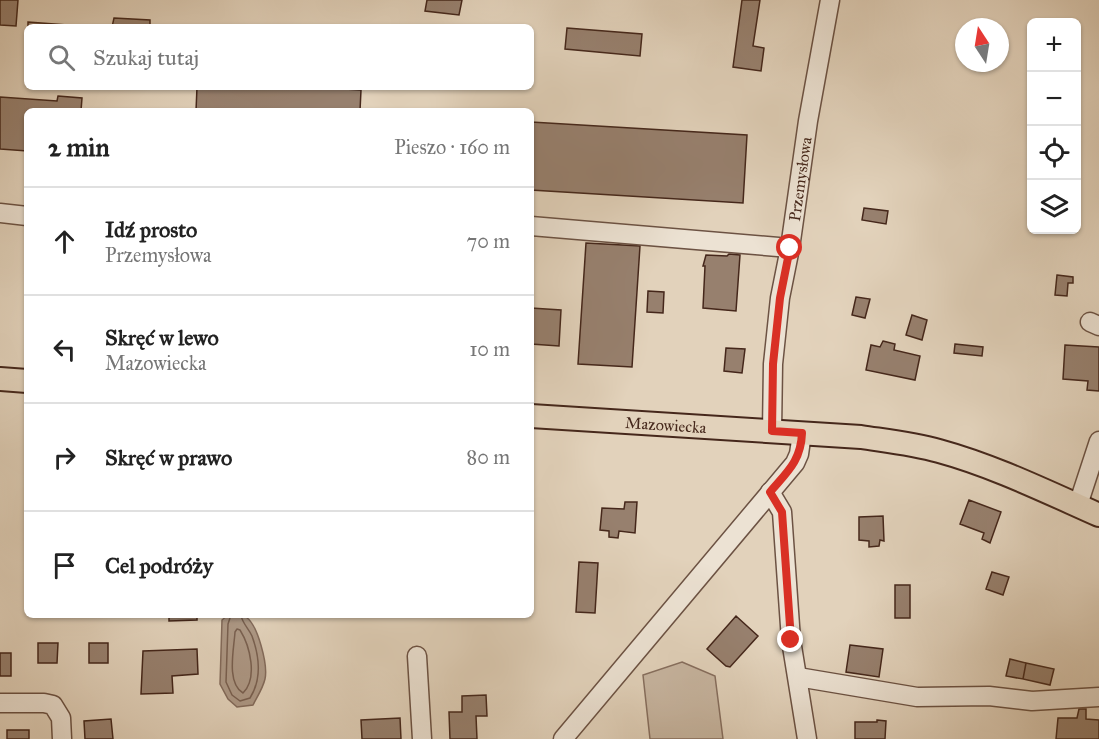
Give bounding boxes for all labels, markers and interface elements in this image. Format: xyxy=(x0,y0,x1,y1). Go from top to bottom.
north arrow xyxy=(955,18,1009,72)
map controls xyxy=(1027,18,1081,234)
button: + xyxy=(1027,18,1081,72)
search box xyxy=(24,24,534,90)
icon: search xyxy=(45,41,78,74)
text: Szukaj tutaj xyxy=(93,44,199,71)
button: − xyxy=(1027,72,1081,126)
button: locate xyxy=(1027,126,1081,180)
text: 2 min xyxy=(48,131,109,163)
text: Pieszo · 160 m xyxy=(394,135,510,159)
street label: Przemysłowa xyxy=(784,135,815,223)
button: layers xyxy=(1027,180,1081,234)
text: Idź prosto xyxy=(105,216,197,243)
icon: ahead xyxy=(48,225,81,258)
text: 70 m xyxy=(467,229,510,253)
route start xyxy=(776,234,802,260)
text: Przemysłowa xyxy=(105,243,211,267)
text: Skręć w lewo xyxy=(105,324,219,351)
icon: left xyxy=(48,333,81,366)
text: 10 m xyxy=(469,337,510,361)
text: Mazowiecka xyxy=(105,351,206,375)
street label: Mazowiecka xyxy=(625,413,707,437)
icon: right xyxy=(48,441,81,474)
text: Skręć w prawo xyxy=(105,444,232,471)
text: 80 m xyxy=(467,445,510,469)
icon: arrive xyxy=(48,549,81,582)
text: Cel podróży xyxy=(105,552,213,579)
route end xyxy=(777,626,803,652)

